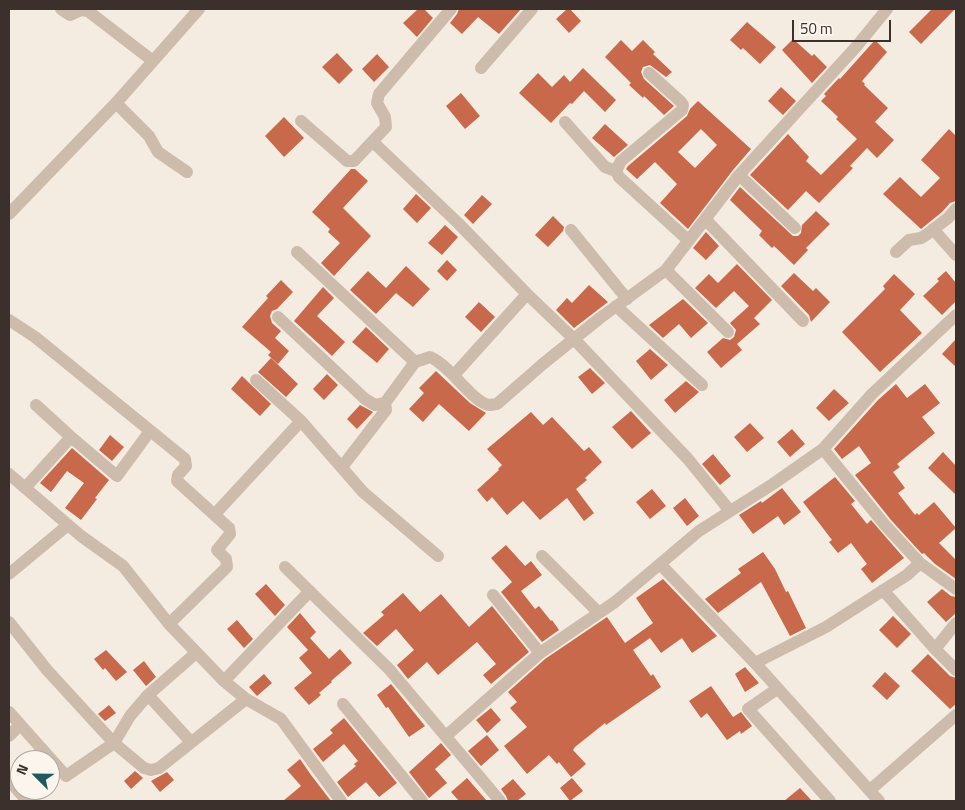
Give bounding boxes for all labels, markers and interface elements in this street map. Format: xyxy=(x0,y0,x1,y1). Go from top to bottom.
scale bar xyxy=(795,10,894,42)
text: 50 m xyxy=(800,17,833,40)
north arrow xyxy=(10,750,60,800)
text: N xyxy=(10,761,33,778)

